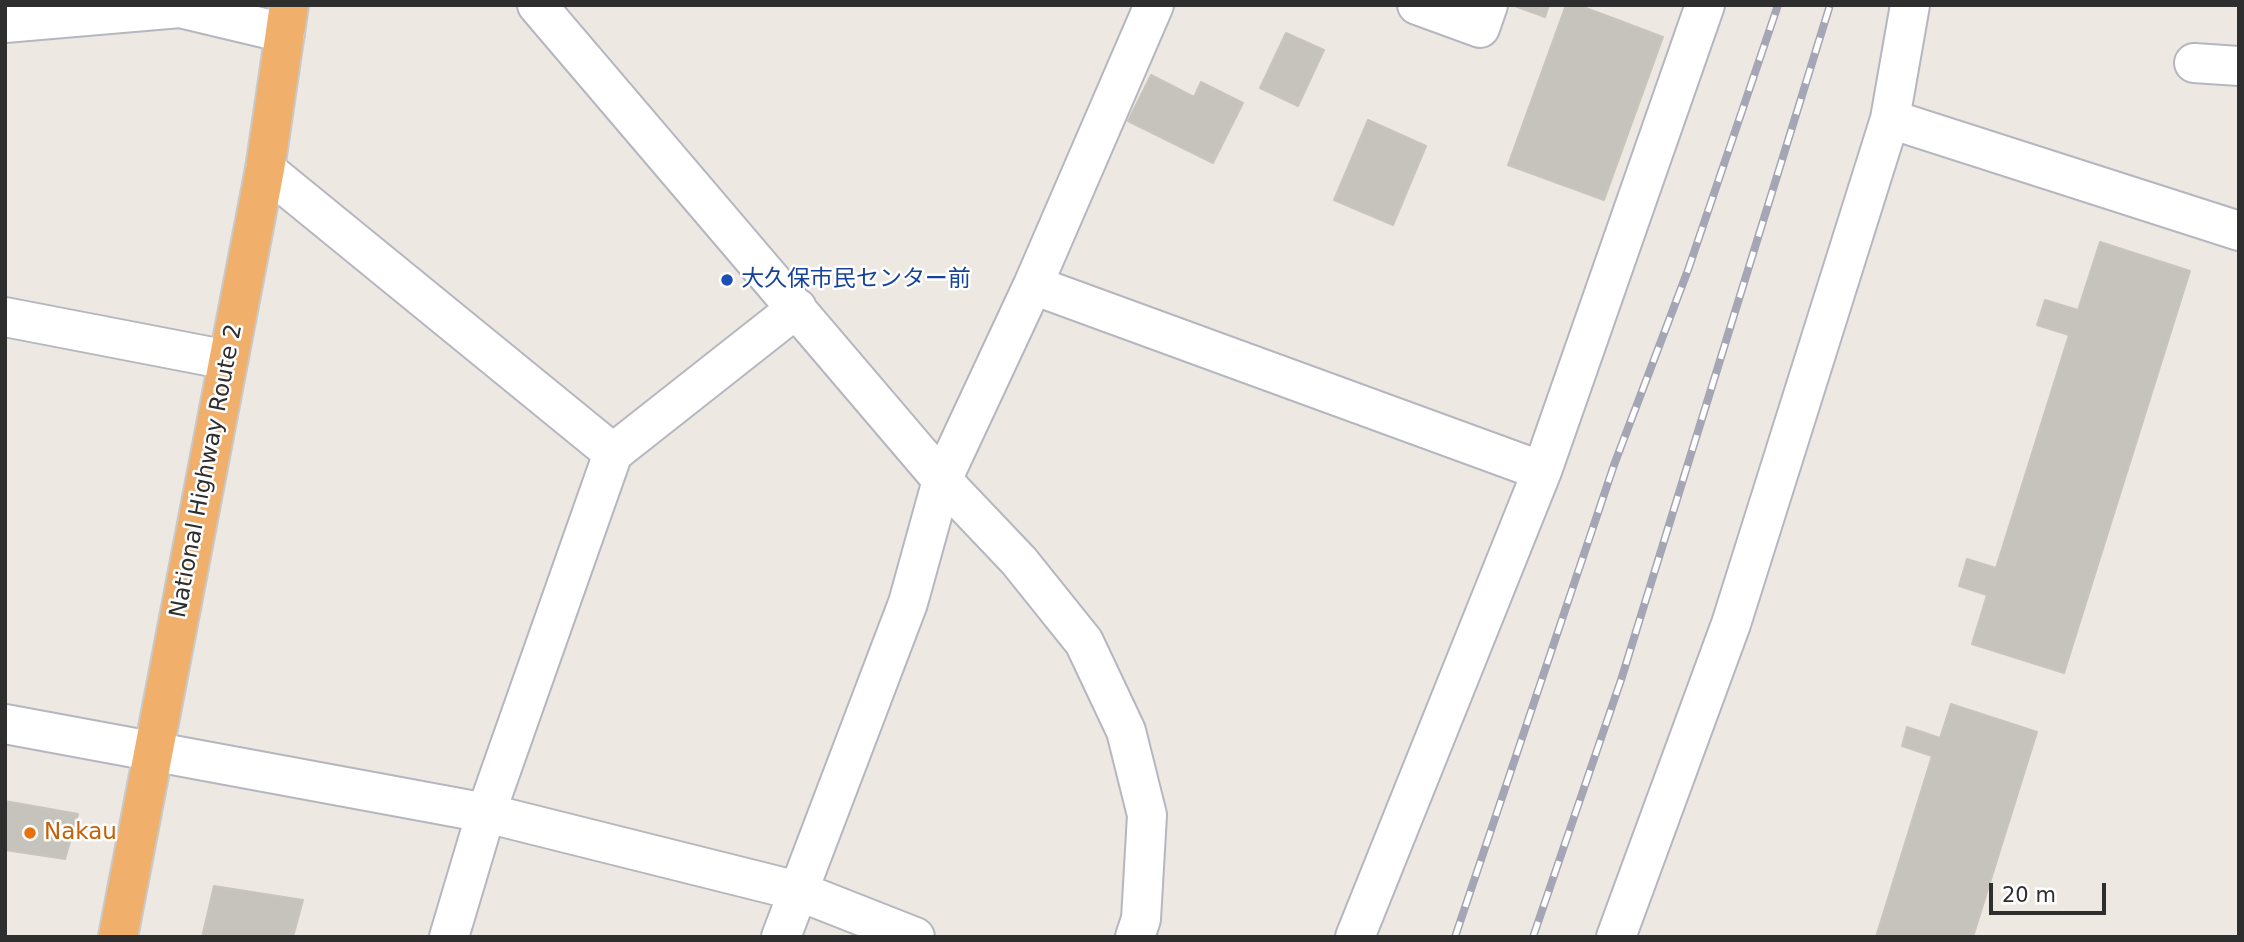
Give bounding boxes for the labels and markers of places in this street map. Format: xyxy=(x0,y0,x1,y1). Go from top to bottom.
place label: 大久保市民センター前 xyxy=(741,266,971,294)
marker: 大久保市民センター前 xyxy=(719,272,735,288)
place label: Nakau xyxy=(44,819,117,847)
marker: Nakau xyxy=(22,825,38,841)

